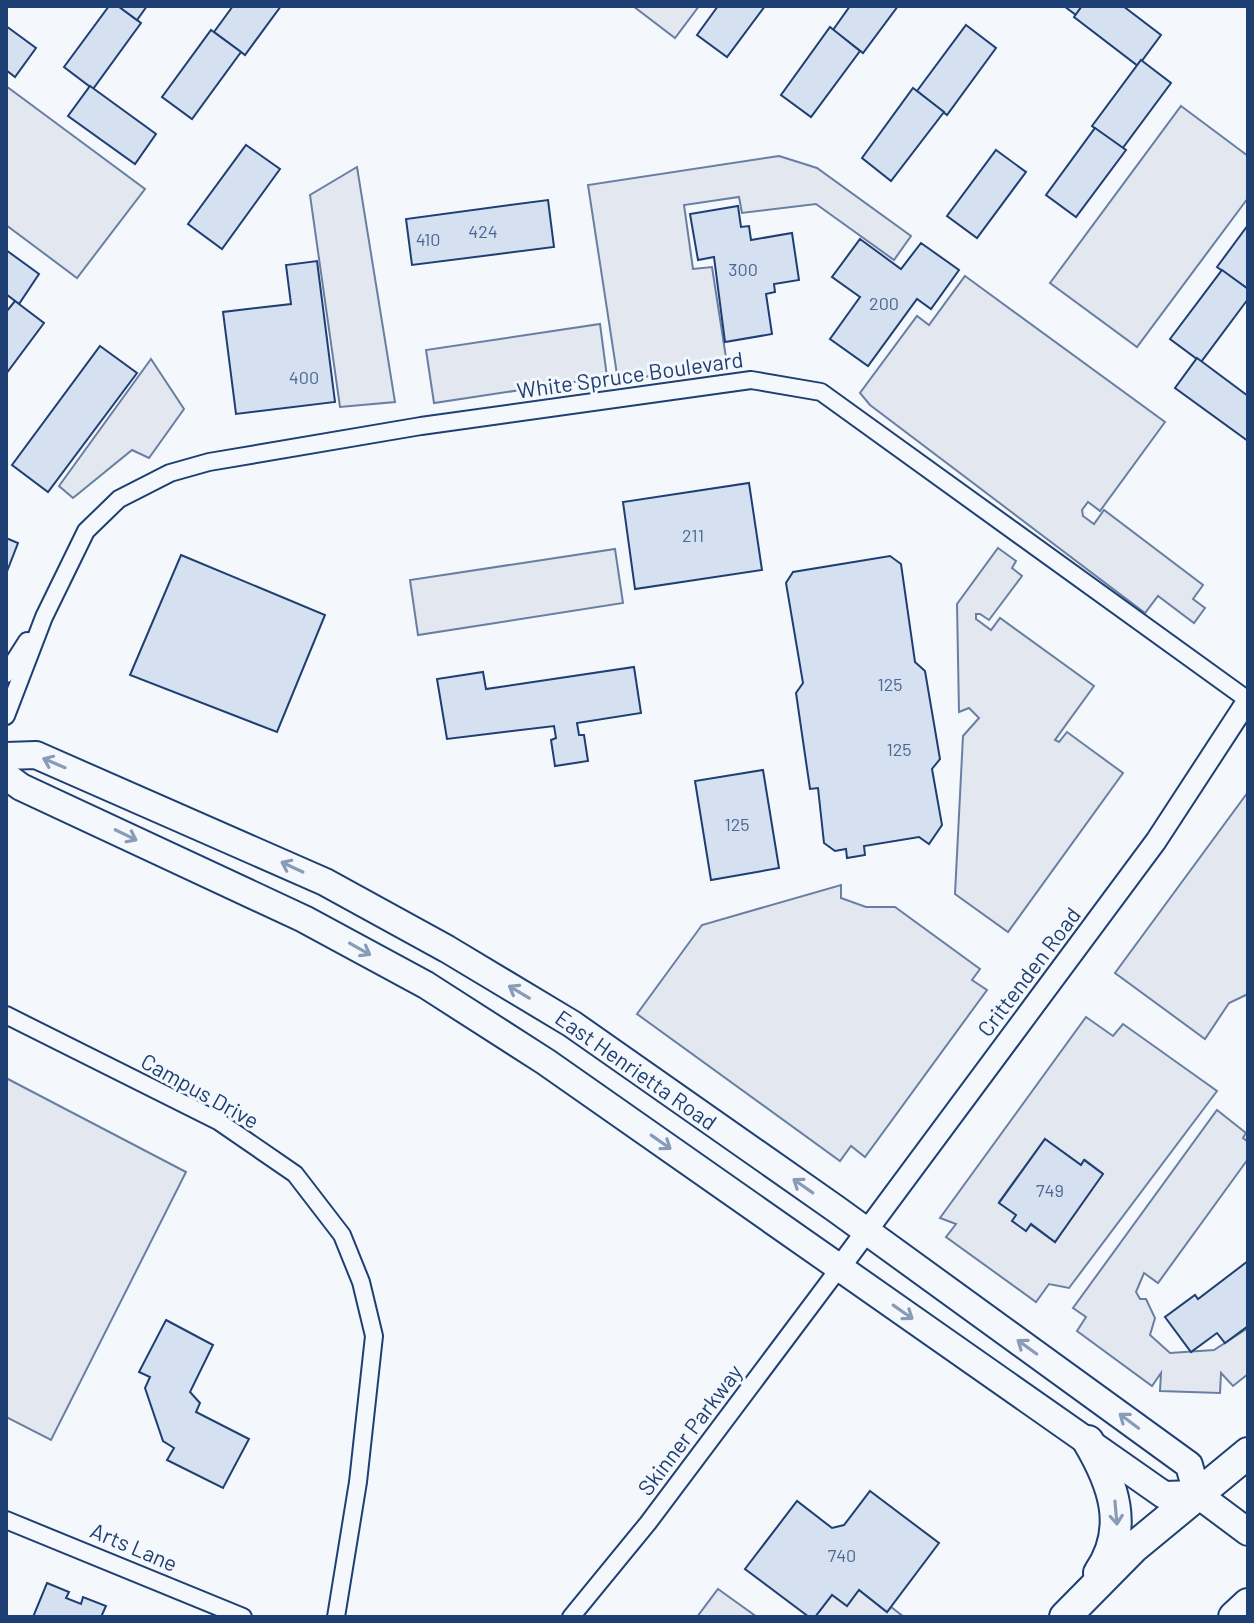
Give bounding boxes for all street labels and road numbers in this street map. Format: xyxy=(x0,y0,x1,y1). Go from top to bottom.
street label: White Spruce Boulevard xyxy=(515,345,745,403)
street label: Crittenden Road xyxy=(971,902,1085,1041)
street label: East Henrietta Road xyxy=(551,1004,722,1135)
street label: Campus Drive xyxy=(137,1047,264,1133)
street label: Skinner Parkway xyxy=(631,1359,747,1500)
street label: Arts Lane xyxy=(87,1516,182,1576)

